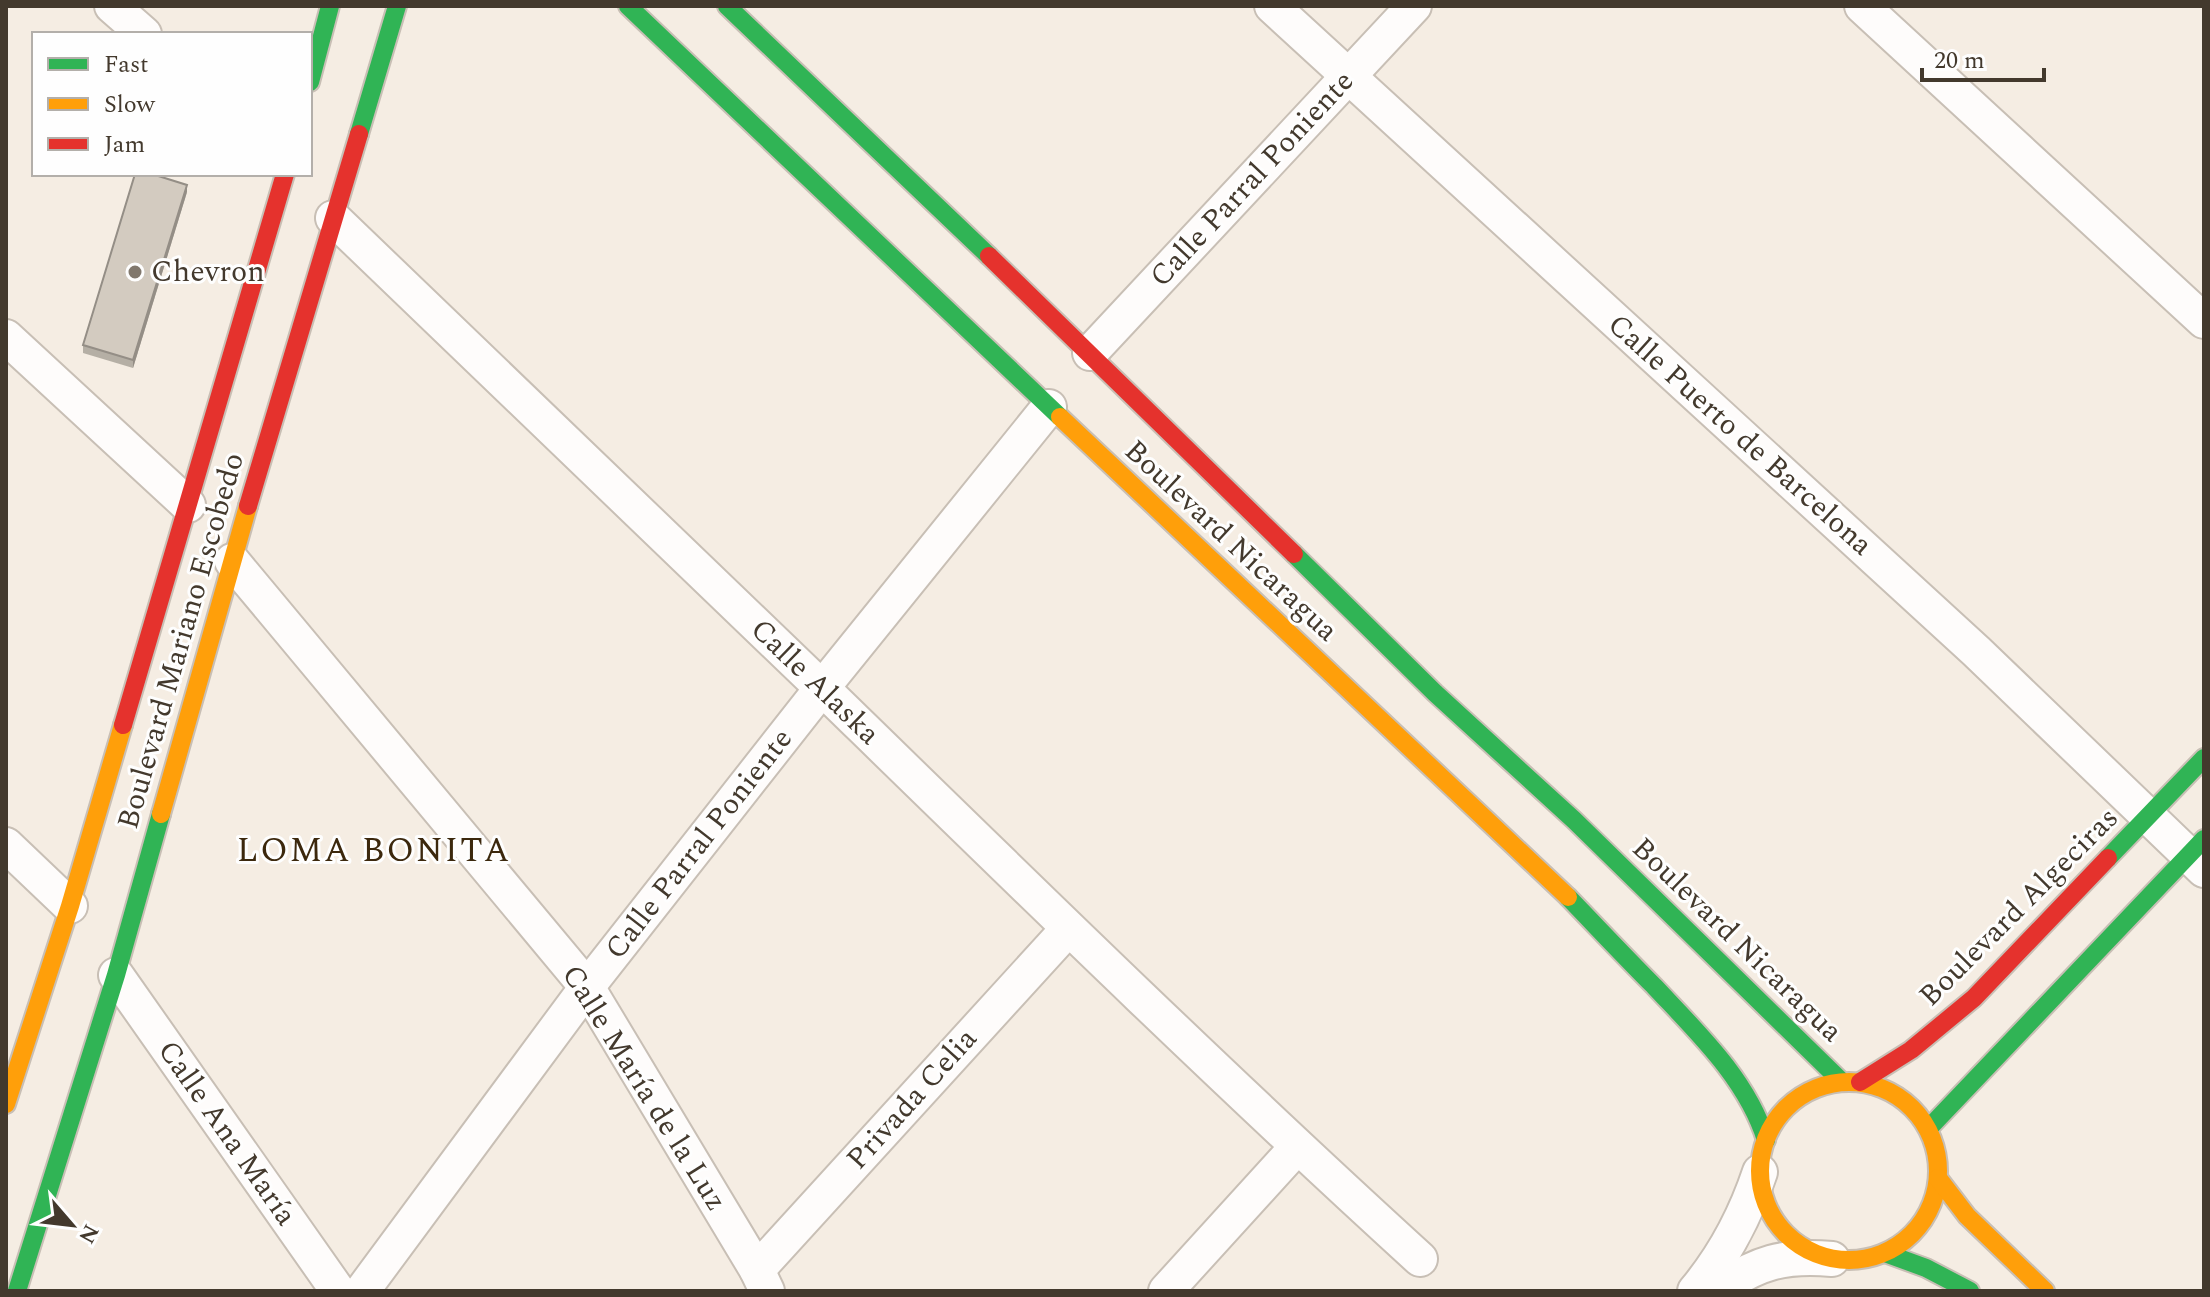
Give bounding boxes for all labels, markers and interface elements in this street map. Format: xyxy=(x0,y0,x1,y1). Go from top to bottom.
legend xyxy=(32,32,312,176)
scale bar xyxy=(1922,32,2044,82)
text: 20 m xyxy=(1934,43,1985,79)
text: Fast xyxy=(104,47,149,83)
street label: Calle Parral Poniente xyxy=(1139,60,1365,298)
text: Slow xyxy=(104,87,156,123)
text: Jam xyxy=(104,127,145,163)
place label: Chevron xyxy=(151,249,265,295)
marker: Chevron xyxy=(126,263,144,281)
street label: Calle Puerto de Barcelona xyxy=(1597,303,1883,567)
street label: Boulevard Nicaragua xyxy=(1113,429,1349,653)
street label: Boulevard Mariano Escobedo xyxy=(105,447,257,835)
street label: Calle Alaska xyxy=(739,608,891,756)
street label: Calle Parral Poniente xyxy=(594,718,804,970)
street label: Boulevard Algeciras xyxy=(1908,796,2130,1018)
district label: LOMA BONITA xyxy=(237,825,511,877)
street label: Boulevard Nicaragua xyxy=(1621,827,1853,1054)
street label: Calle María de la Luz xyxy=(550,956,738,1220)
street label: Privada Celia xyxy=(836,1017,989,1180)
street label: Calle Ana María xyxy=(146,1031,308,1235)
north arrow xyxy=(32,1185,112,1265)
text: N xyxy=(70,1218,107,1249)

